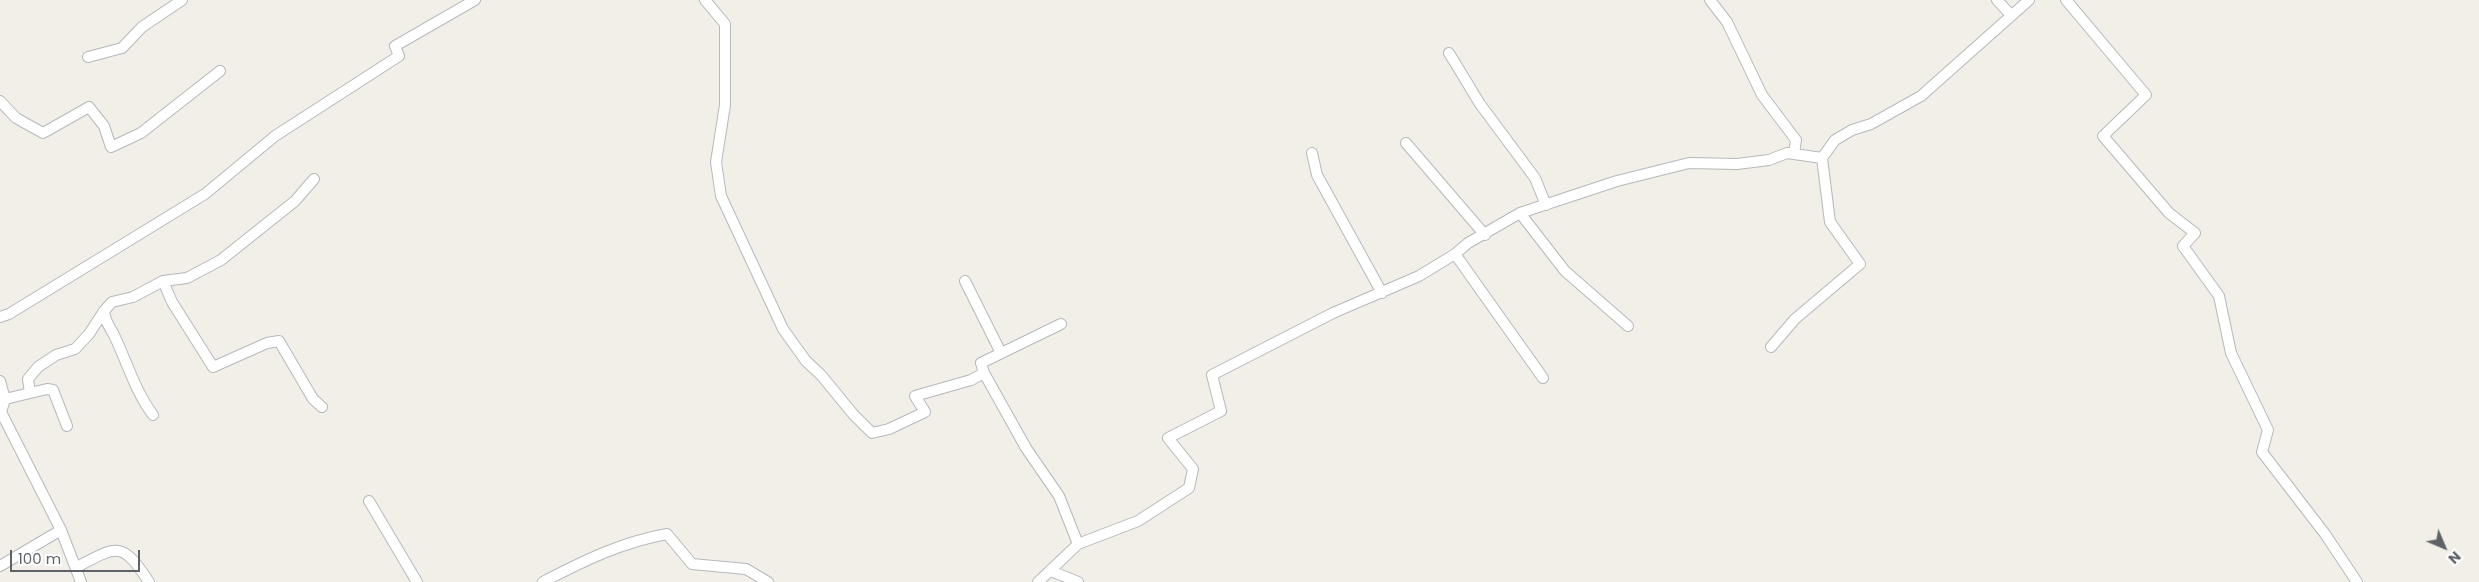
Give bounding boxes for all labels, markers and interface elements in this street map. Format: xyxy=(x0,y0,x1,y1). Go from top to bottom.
north arrow xyxy=(2419,522,2469,572)
scale bar xyxy=(12,540,142,572)
text: N xyxy=(2444,547,2465,568)
text: 100 m xyxy=(18,548,61,569)

